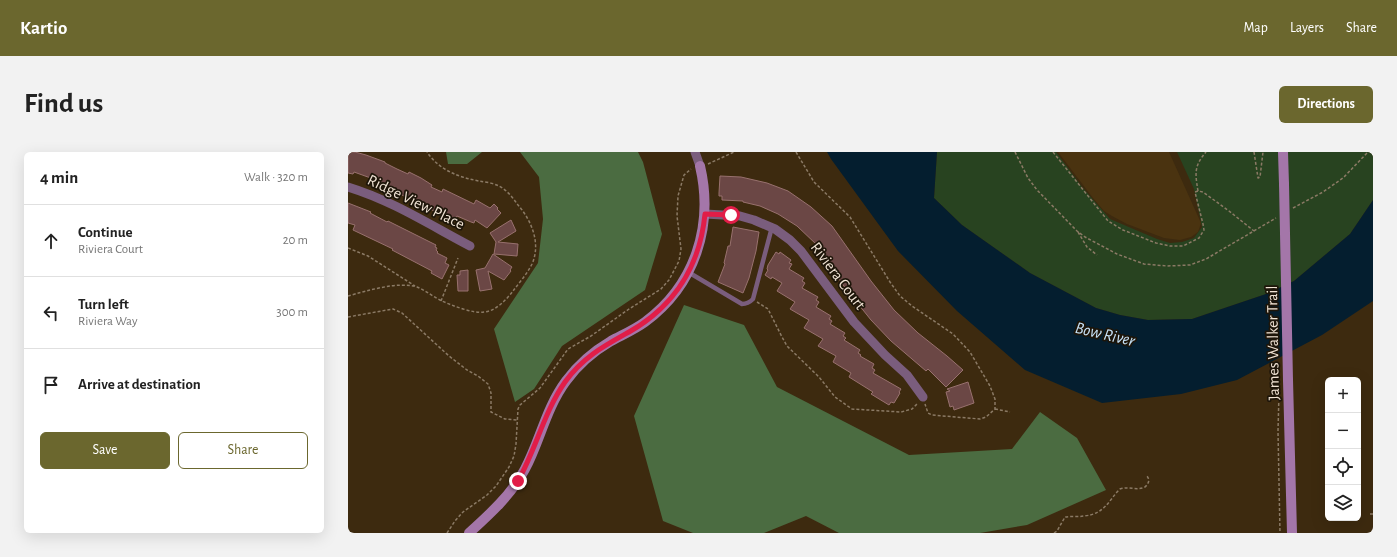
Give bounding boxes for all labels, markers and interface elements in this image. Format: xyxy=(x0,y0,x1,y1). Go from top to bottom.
text: Kartio xyxy=(20,19,67,38)
text: Map xyxy=(1243,21,1268,35)
text: Layers xyxy=(1290,21,1324,35)
text: Share xyxy=(1346,21,1377,35)
button: Directions xyxy=(1279,86,1373,123)
text: Find us xyxy=(24,90,103,118)
text: 4 min xyxy=(40,169,78,186)
text: Walk · 320 m xyxy=(244,171,308,184)
street label: Ridge View Place xyxy=(365,172,467,232)
route start xyxy=(722,206,740,224)
text: Continue xyxy=(78,225,133,240)
icon: ahead xyxy=(40,230,62,252)
text: 20 m xyxy=(283,234,308,247)
street label: Riviera Court xyxy=(808,239,868,313)
text: Riviera Court xyxy=(78,243,143,256)
street label: James Walker Trail xyxy=(1264,286,1282,400)
text: Turn left xyxy=(78,297,129,312)
icon: left xyxy=(40,302,62,324)
text: 300 m xyxy=(276,306,308,319)
text: Riviera Way xyxy=(78,315,138,328)
water label: Bow River xyxy=(1074,319,1137,349)
icon: arrive xyxy=(40,374,62,396)
text: Arrive at destination xyxy=(78,377,201,392)
map controls xyxy=(1325,377,1361,521)
button: + xyxy=(1325,377,1361,413)
button: − xyxy=(1325,413,1361,449)
button: Save xyxy=(40,432,170,469)
button: Share xyxy=(178,432,308,469)
button: locate xyxy=(1325,449,1361,485)
route end xyxy=(509,472,527,490)
button: layers xyxy=(1325,485,1361,521)

